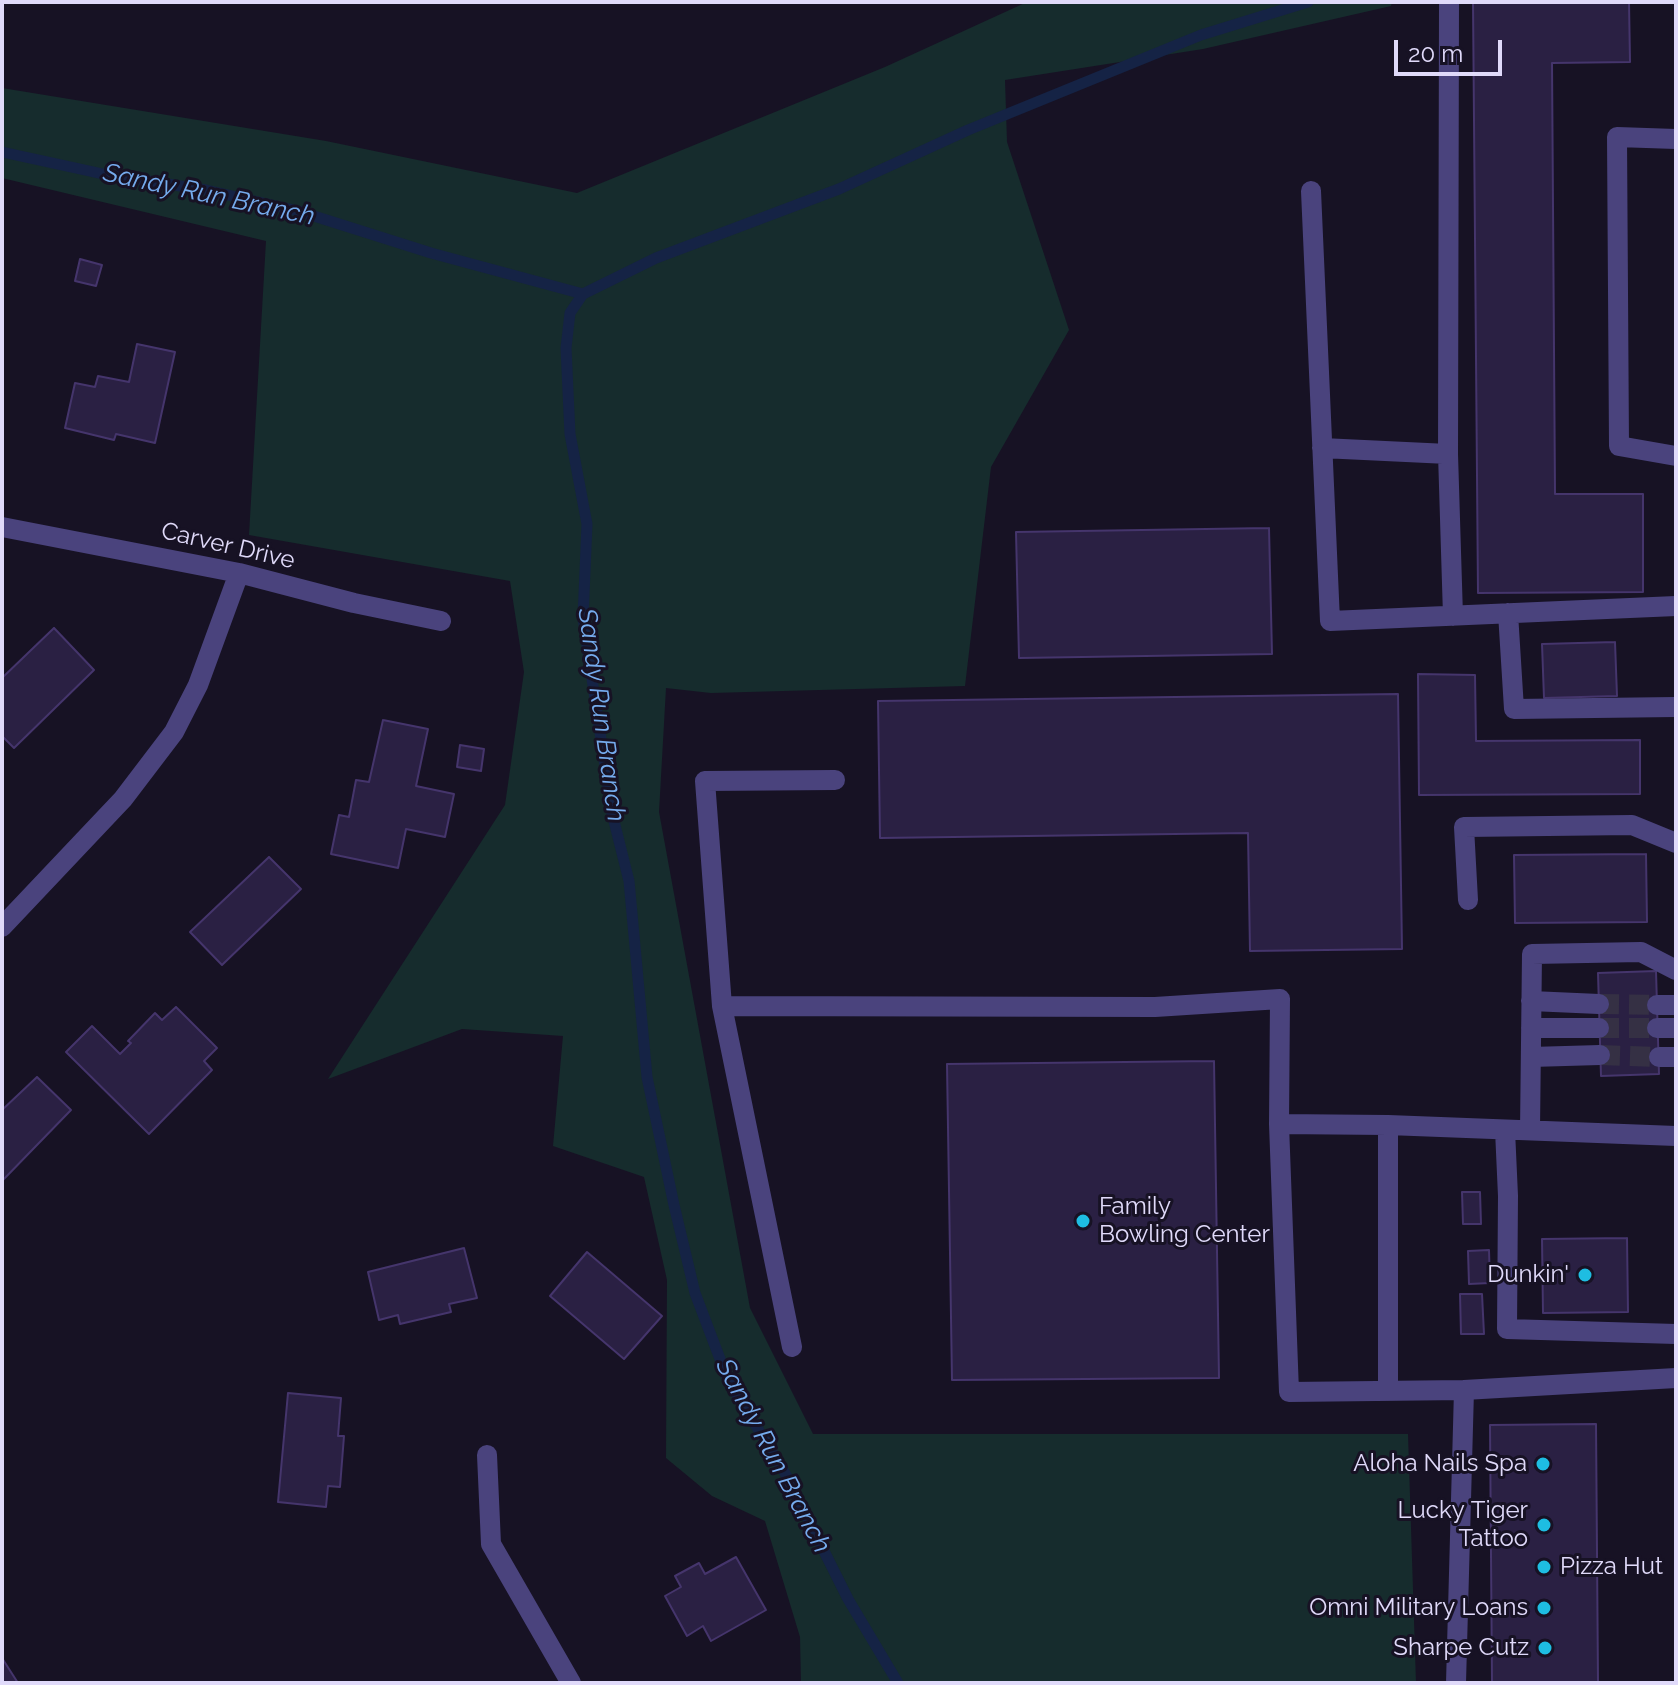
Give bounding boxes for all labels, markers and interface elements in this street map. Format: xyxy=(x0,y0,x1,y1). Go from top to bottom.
scale bar xyxy=(1398,24,1506,74)
text: 20 m xyxy=(1408,39,1463,68)
water label: Sandy Run Branch xyxy=(100,157,318,233)
street label: Carver Drive xyxy=(158,517,298,575)
water label: Sandy Run Branch xyxy=(571,606,631,824)
place label: Family Bowling Center xyxy=(1099,1193,1270,1249)
marker: Family Bowling Center xyxy=(1074,1212,1092,1230)
place label: Dunkin' xyxy=(1487,1261,1569,1289)
marker: Dunkin' xyxy=(1576,1266,1594,1284)
water label: Sandy Run Branch xyxy=(709,1354,837,1558)
place label: Aloha Nails Spa xyxy=(1353,1450,1527,1478)
marker: Aloha Nails Spa xyxy=(1534,1455,1552,1473)
place label: Lucky Tiger Tattoo xyxy=(1398,1497,1528,1553)
marker: Lucky Tiger Tattoo xyxy=(1535,1516,1553,1534)
place label: Pizza Hut xyxy=(1560,1553,1663,1581)
marker: Pizza Hut xyxy=(1535,1558,1553,1576)
place label: Omni Military Loans xyxy=(1309,1594,1528,1622)
marker: Omni Military Loans xyxy=(1535,1599,1553,1617)
place label: Sharpe Cutz xyxy=(1393,1634,1529,1662)
marker: Sharpe Cutz xyxy=(1536,1639,1554,1657)

